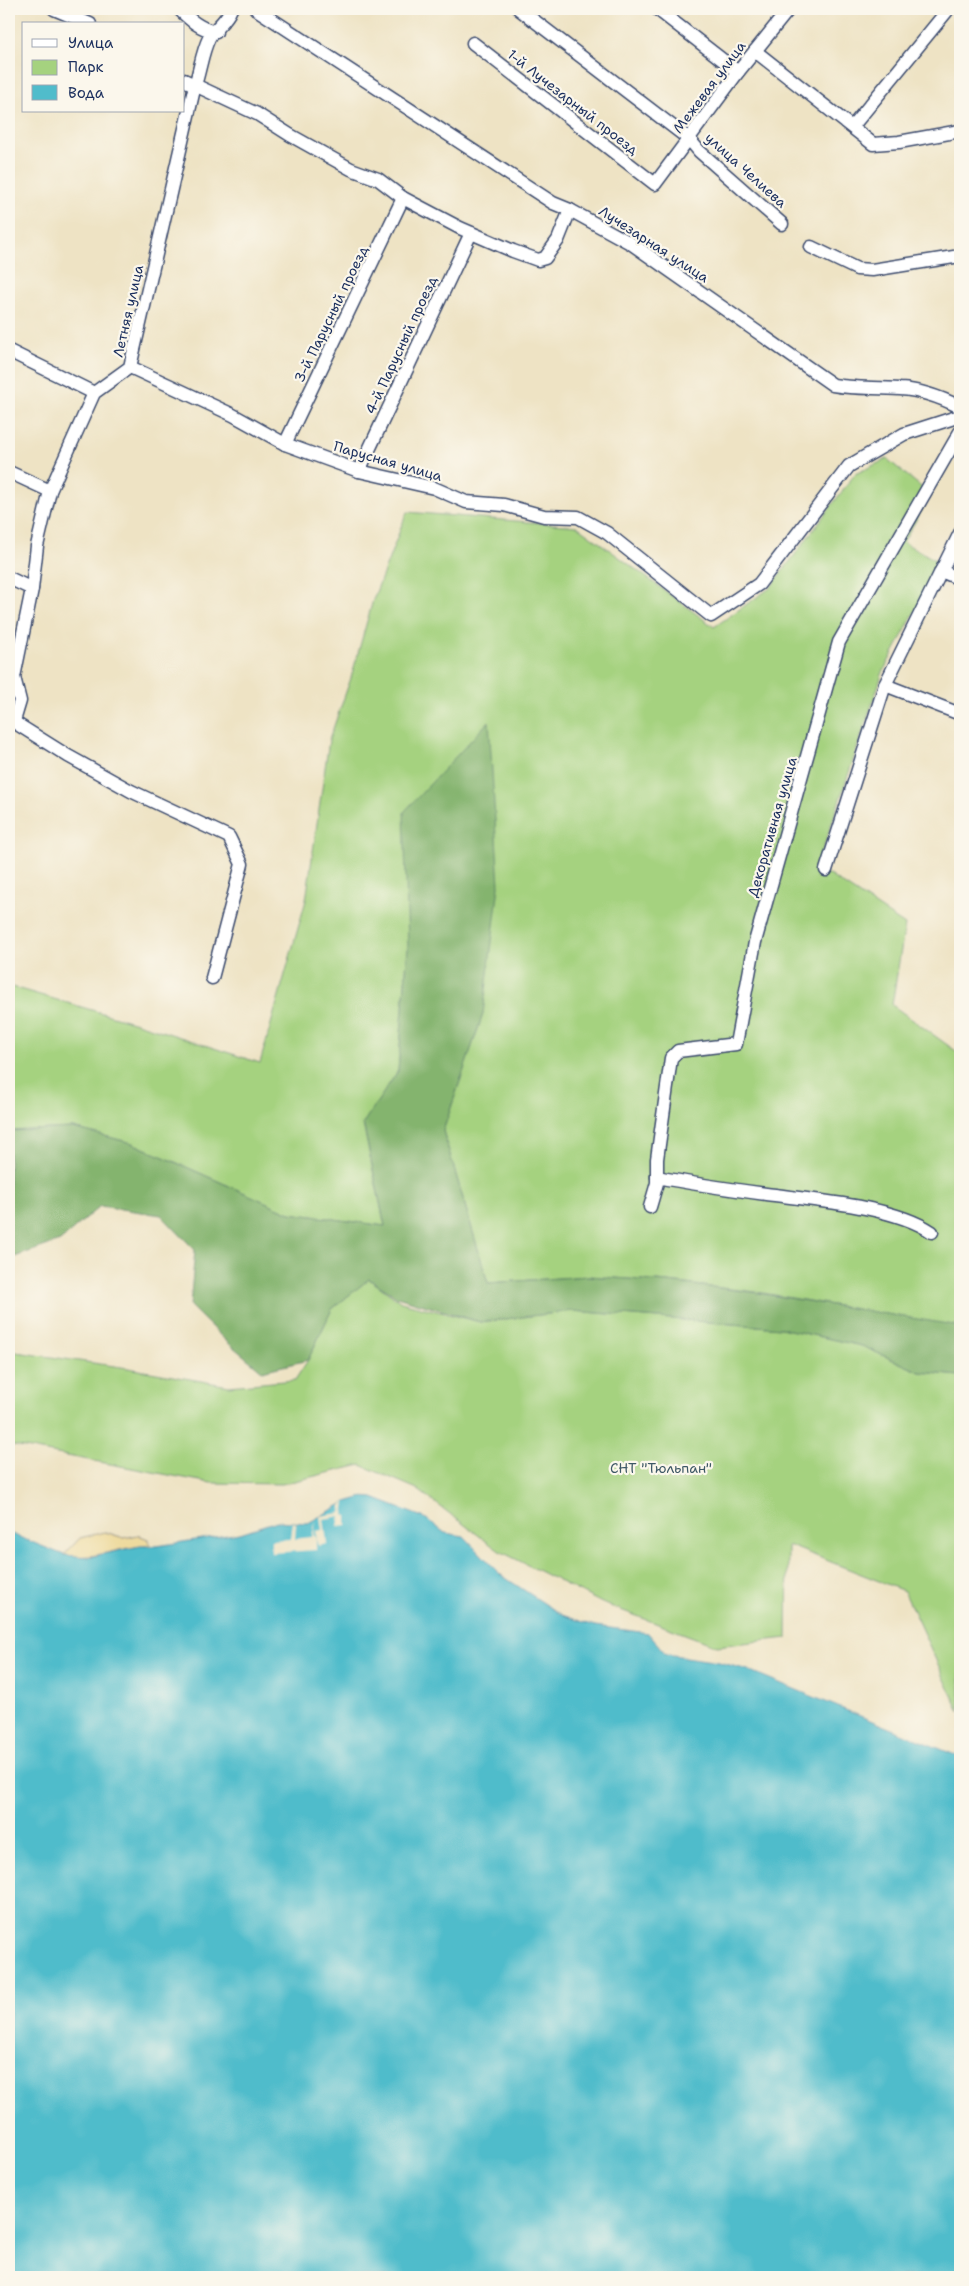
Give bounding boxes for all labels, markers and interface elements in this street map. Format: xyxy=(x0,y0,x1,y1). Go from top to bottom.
legend xyxy=(22,22,185,112)
text: Улица xyxy=(68,33,114,53)
street label: Межевая улица xyxy=(669,37,750,137)
street label: 1-й Лучезарный проезд xyxy=(504,45,642,159)
text: Парк xyxy=(68,57,104,77)
text: Вода xyxy=(68,83,105,103)
street label: улица Челиева xyxy=(701,129,791,212)
street label: Лучезарная улица xyxy=(596,202,713,286)
street label: 3-й Парусный проезд xyxy=(290,243,372,385)
street label: Летняя улица xyxy=(109,263,147,359)
street label: 4-й Парусный проезд xyxy=(361,273,441,417)
street label: Парусная улица xyxy=(332,437,445,485)
street label: Декоративная улица xyxy=(743,755,801,899)
park label: СНТ "Тюльпан" xyxy=(610,1459,712,1477)

